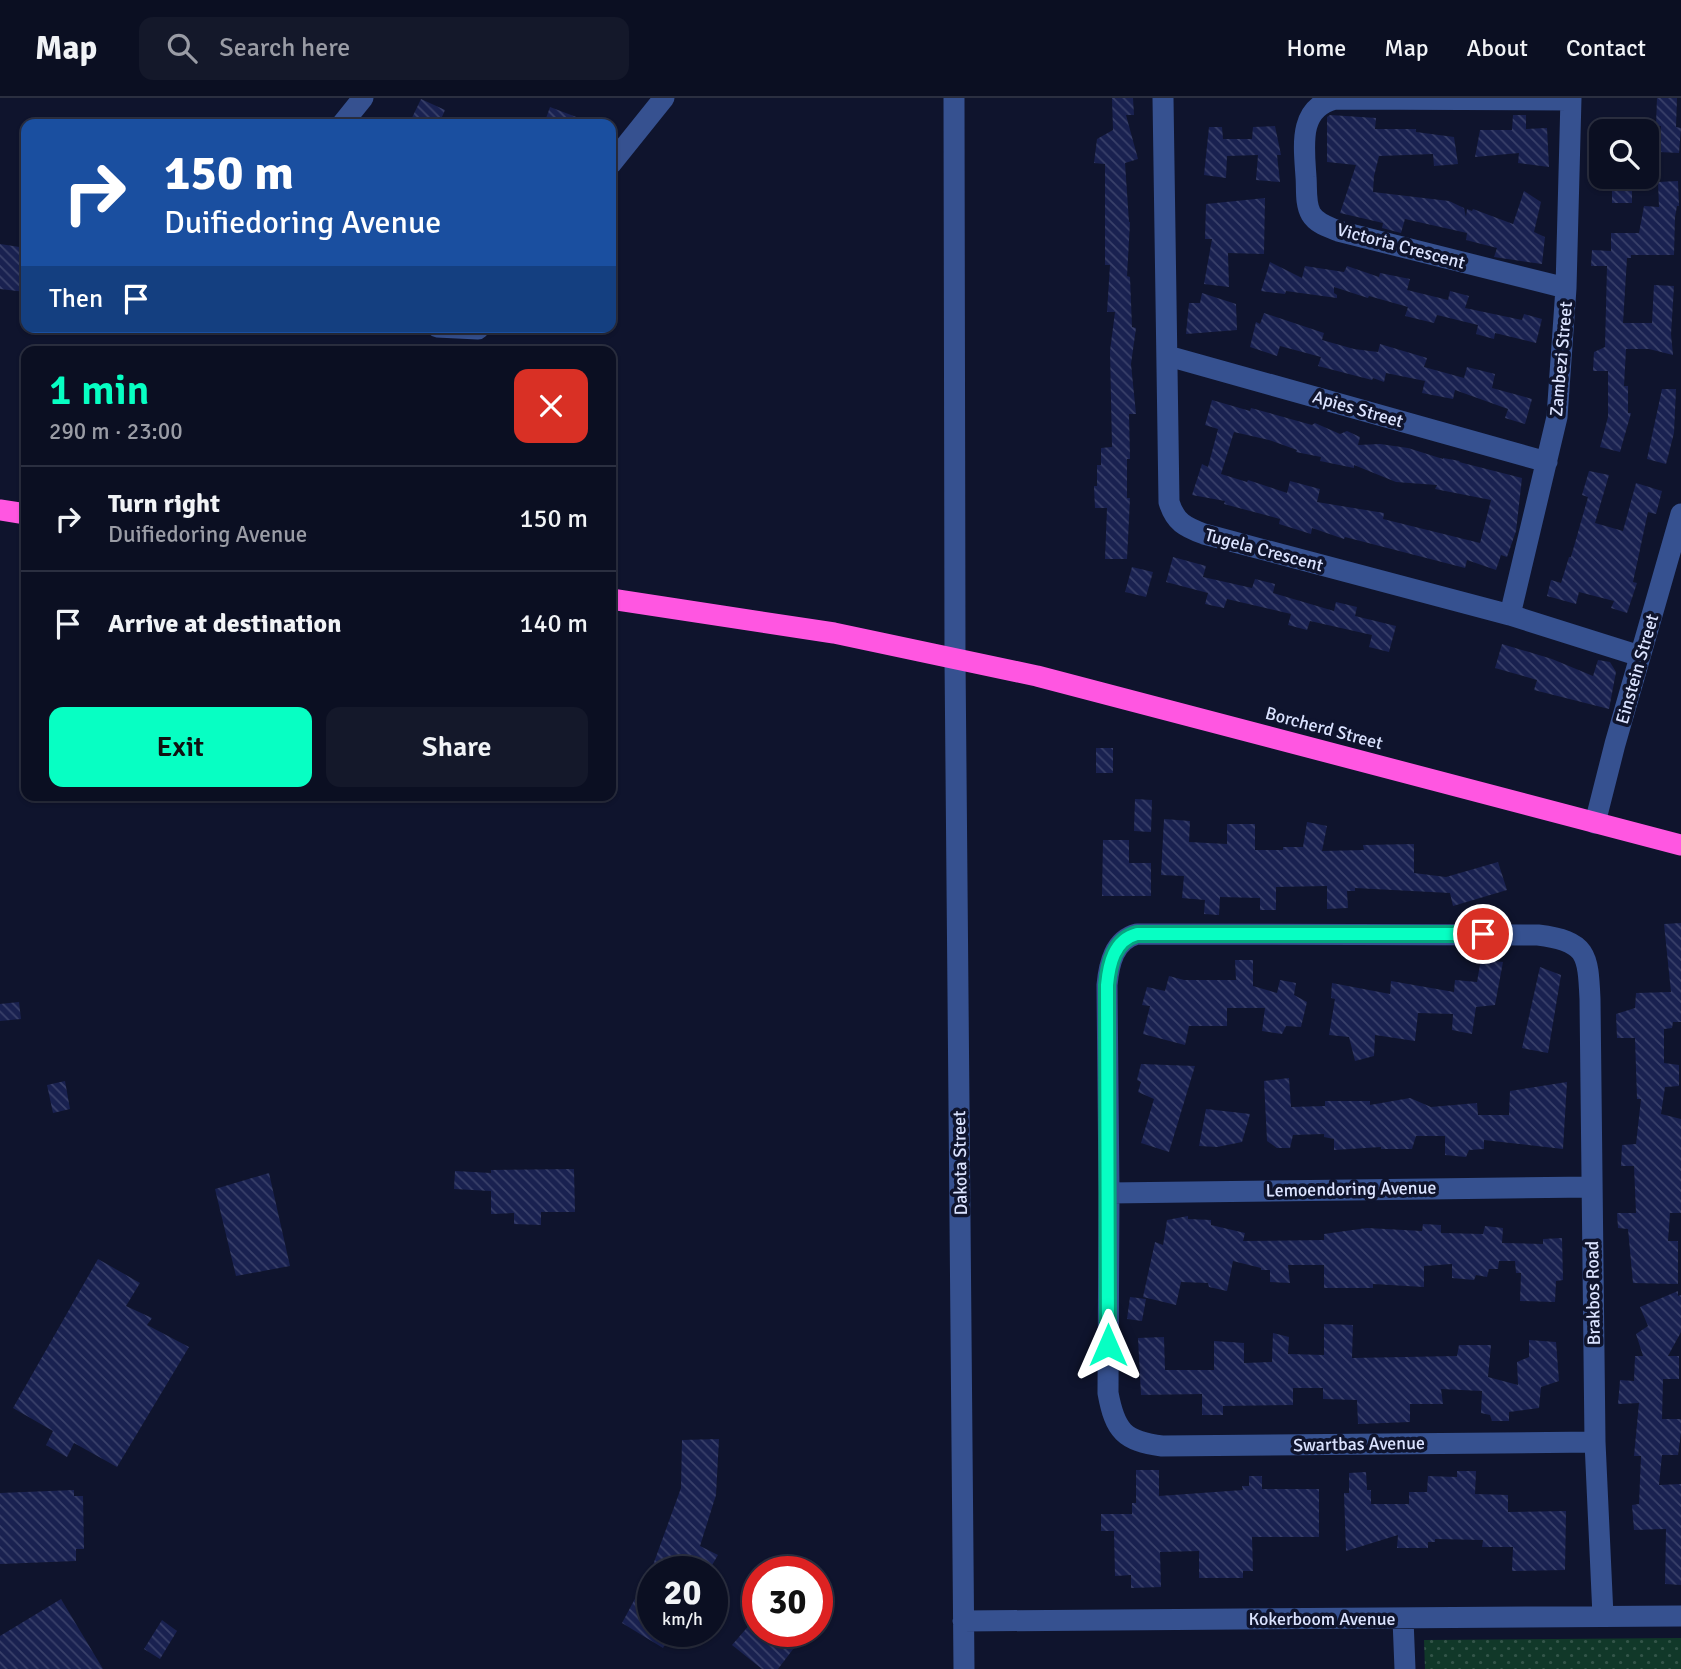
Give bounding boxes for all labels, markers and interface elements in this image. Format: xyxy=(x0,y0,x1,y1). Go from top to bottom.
search box xyxy=(139,17,629,80)
text: Map xyxy=(35,28,97,69)
icon: search xyxy=(163,29,201,67)
text: Search here xyxy=(219,32,350,64)
text: Home xyxy=(1286,33,1346,63)
text: Map xyxy=(1384,33,1429,63)
text: About xyxy=(1467,33,1528,63)
text: Contact xyxy=(1566,33,1646,63)
map controls xyxy=(1589,119,1659,189)
button: search xyxy=(1589,119,1659,189)
text: 150 m xyxy=(164,143,294,203)
icon: right xyxy=(49,147,140,238)
text: Duifiedoring Avenue xyxy=(164,203,441,242)
street label: Victoria Crescent xyxy=(1335,218,1467,274)
icon: arrive xyxy=(117,280,155,318)
text: Then xyxy=(49,283,103,315)
street label: Zambezi Street xyxy=(1545,300,1577,418)
text: 1 min xyxy=(49,365,150,416)
button: close xyxy=(514,369,588,443)
street label: Apies Street xyxy=(1310,386,1406,432)
text: 290 m · 23:00 xyxy=(49,417,183,446)
text: Turn right xyxy=(108,488,220,520)
icon: right xyxy=(49,500,87,538)
text: 150 m xyxy=(519,503,588,535)
text: Duifiedoring Avenue xyxy=(108,520,307,549)
street label: Tugela Crescent xyxy=(1202,524,1326,576)
icon: arrive xyxy=(49,605,87,643)
text: Arrive at destination xyxy=(108,608,341,640)
text: 140 m xyxy=(519,608,588,640)
street label: Einstein Street xyxy=(1611,611,1663,727)
street label: Borcherd Street xyxy=(1263,702,1385,754)
button: Exit xyxy=(49,707,312,787)
button: Share xyxy=(326,707,588,787)
pin xyxy=(1453,904,1513,964)
icon: arrive xyxy=(1464,915,1502,953)
street label: Dakota Street xyxy=(948,1110,972,1216)
street label: Lemoendoring Avenue xyxy=(1265,1177,1437,1201)
street label: Brakbos Road xyxy=(1581,1241,1605,1345)
position arrow xyxy=(1071,1308,1145,1382)
street label: Swartbas Avenue xyxy=(1293,1432,1425,1456)
speed limit sign: 30 xyxy=(742,1556,833,1647)
text: 20 xyxy=(664,1571,701,1614)
text: km/h xyxy=(662,1608,703,1630)
street label: Kokerboom Avenue xyxy=(1249,1608,1395,1630)

